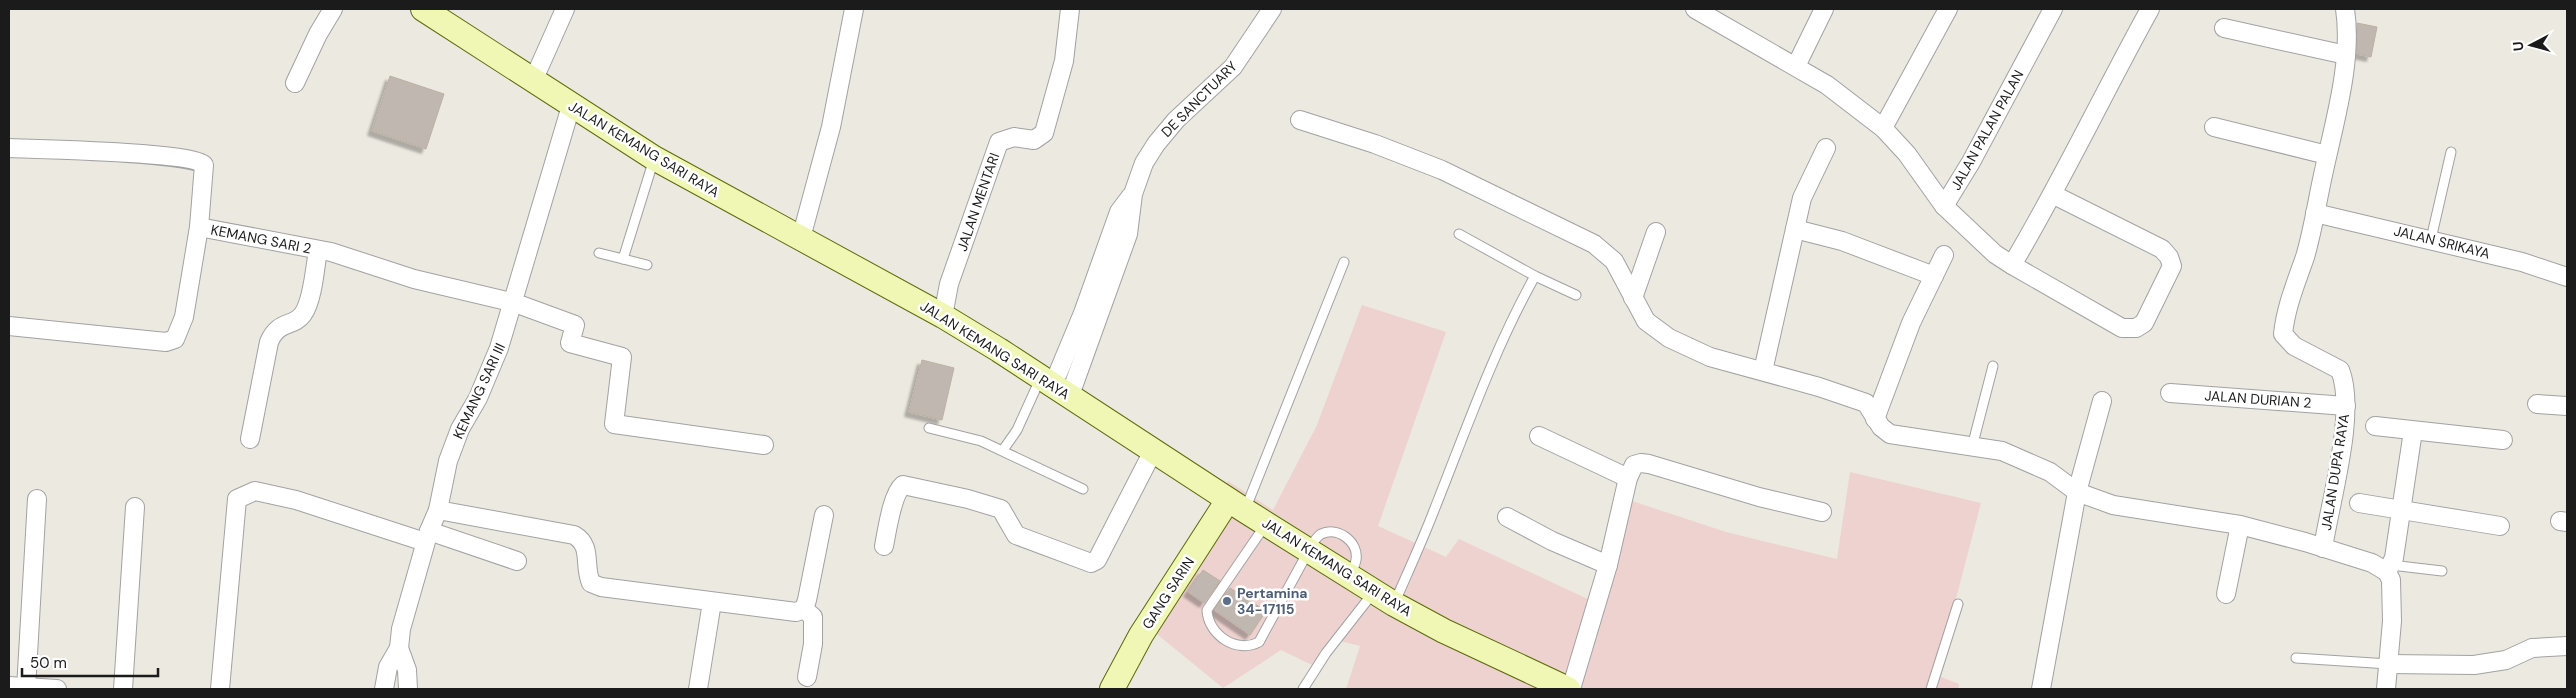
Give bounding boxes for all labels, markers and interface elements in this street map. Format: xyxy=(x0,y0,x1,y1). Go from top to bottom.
north arrow xyxy=(2506,20,2556,70)
text: U xyxy=(2509,41,2528,52)
street label: DE SANCTUARY xyxy=(1157,57,1241,141)
street label: JALAN PALAN PALAN xyxy=(1946,67,2028,193)
street label: JALAN KEMANG SARI RAYA xyxy=(565,97,723,201)
street label: JALAN MENTARI xyxy=(953,150,1003,254)
street label: KEMANG SARI 2 xyxy=(209,220,313,258)
street label: JALAN SRIKAYA xyxy=(2392,221,2492,263)
street label: JALAN KEMANG SARI RAYA xyxy=(917,297,1073,403)
street label: KEMANG SARI III xyxy=(449,340,509,442)
street label: JALAN DURIAN 2 xyxy=(2204,386,2312,412)
street label: JALAN DUPA RAYA xyxy=(2317,412,2353,532)
street label: JALAN KEMANG SARI RAYA xyxy=(1259,514,1415,620)
street label: GANG SARIN xyxy=(1138,553,1198,633)
place label: Pertamina 34-17115 xyxy=(1237,584,1308,618)
marker: Pertamina 34-17115 xyxy=(1221,595,1233,607)
scale bar xyxy=(22,646,159,678)
text: 50 m xyxy=(30,653,67,673)

